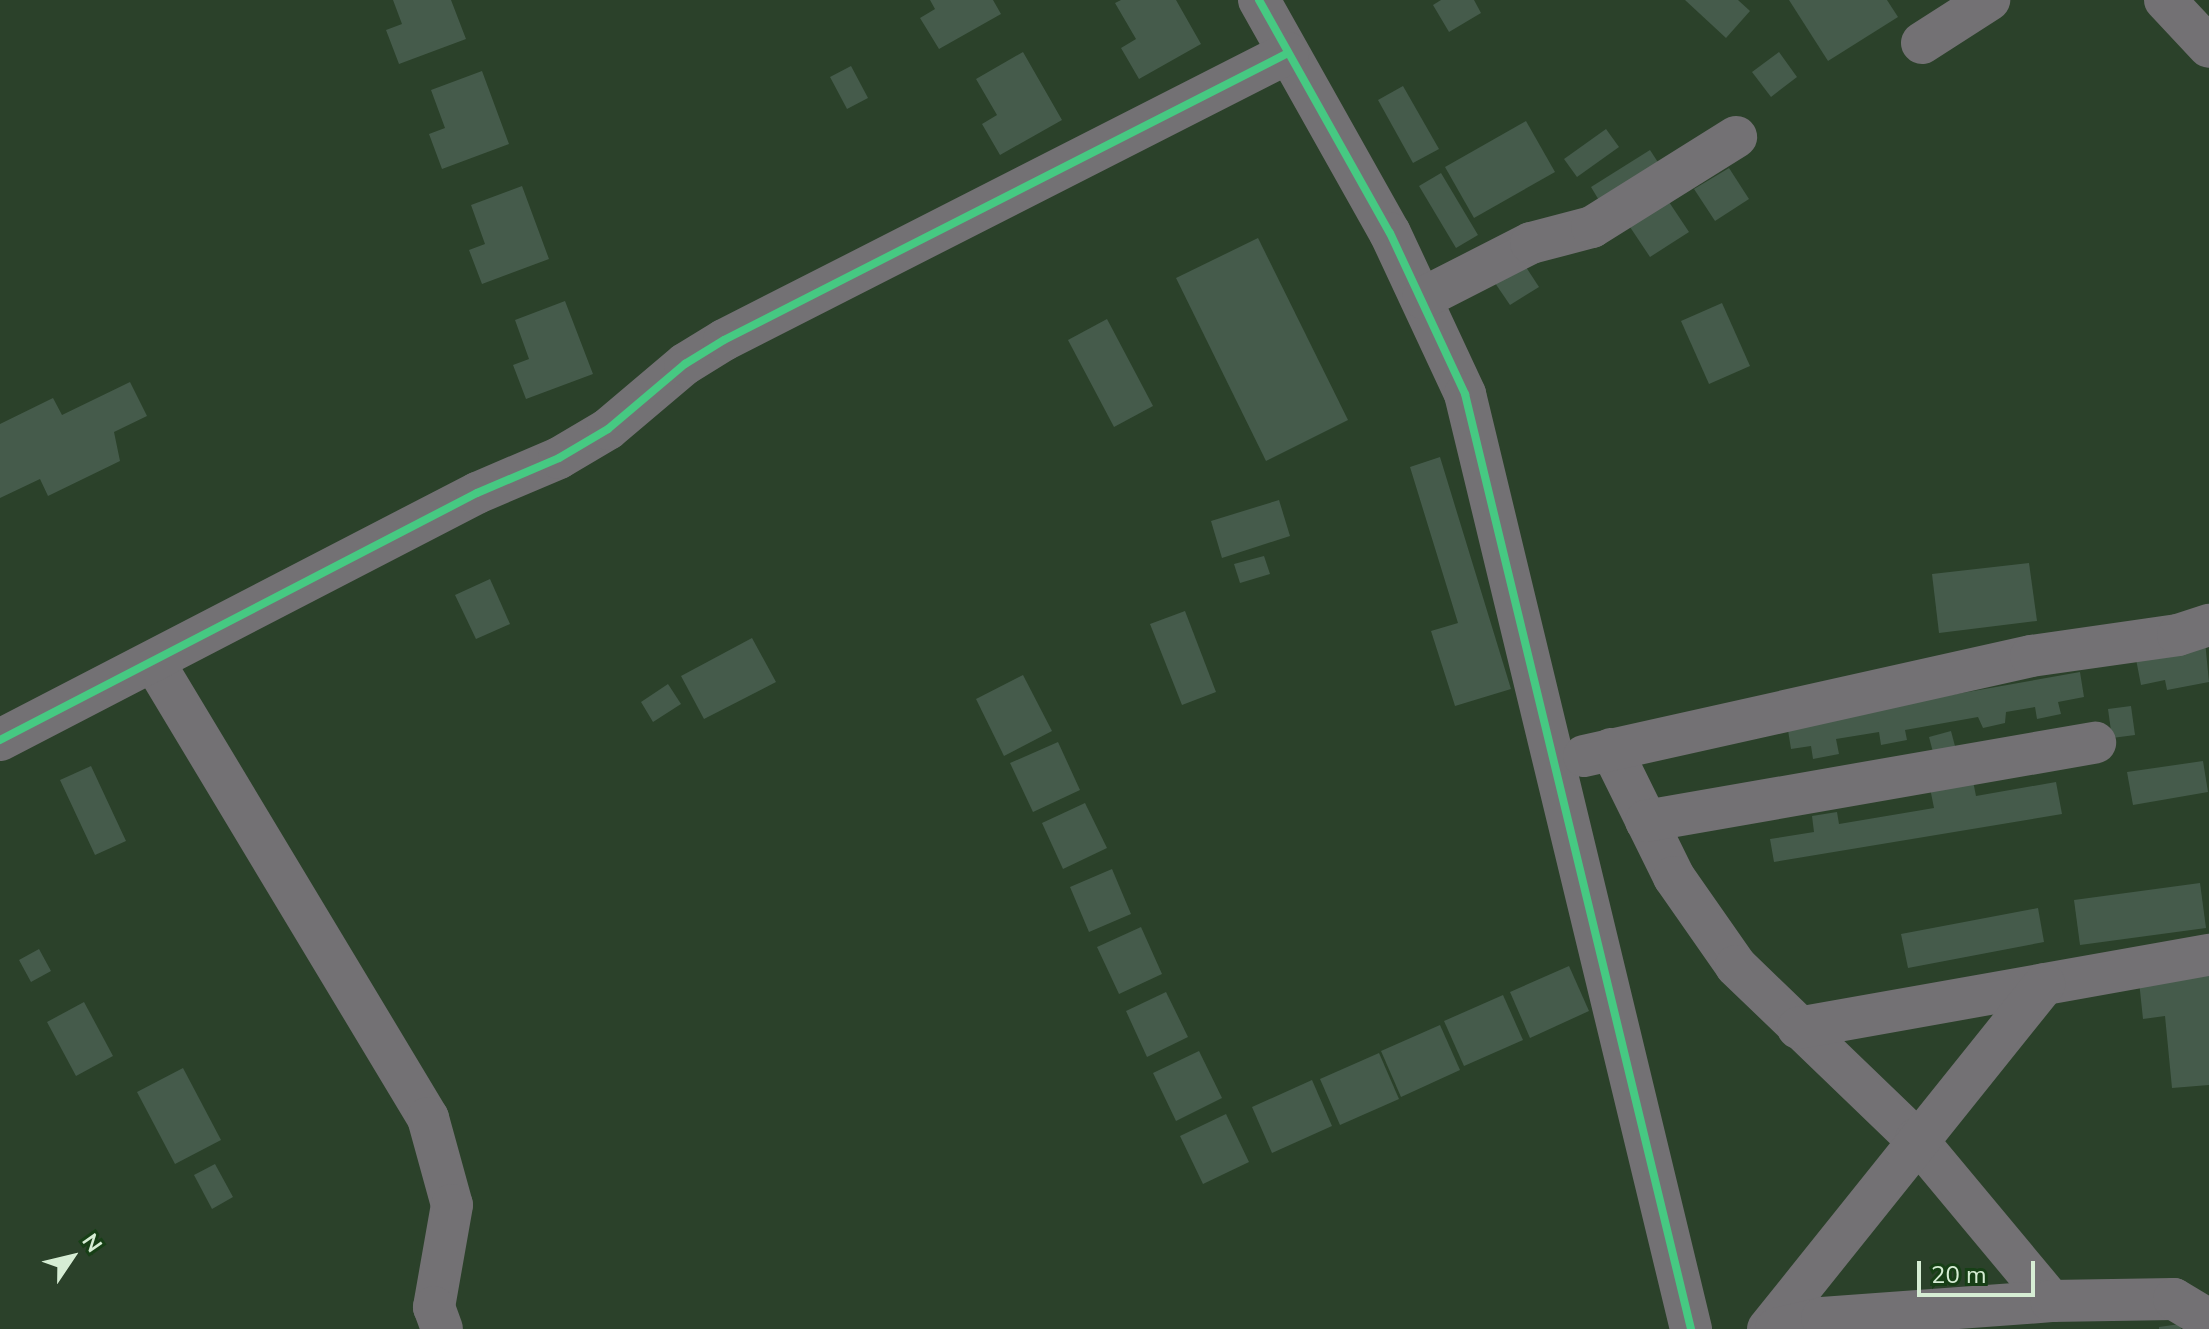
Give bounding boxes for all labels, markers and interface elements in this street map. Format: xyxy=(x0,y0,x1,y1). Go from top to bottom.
north arrow xyxy=(32,1217,112,1297)
text: N xyxy=(75,1228,109,1259)
scale bar xyxy=(1921,1245,2039,1295)
text: 20 m xyxy=(1931,1259,1987,1291)

